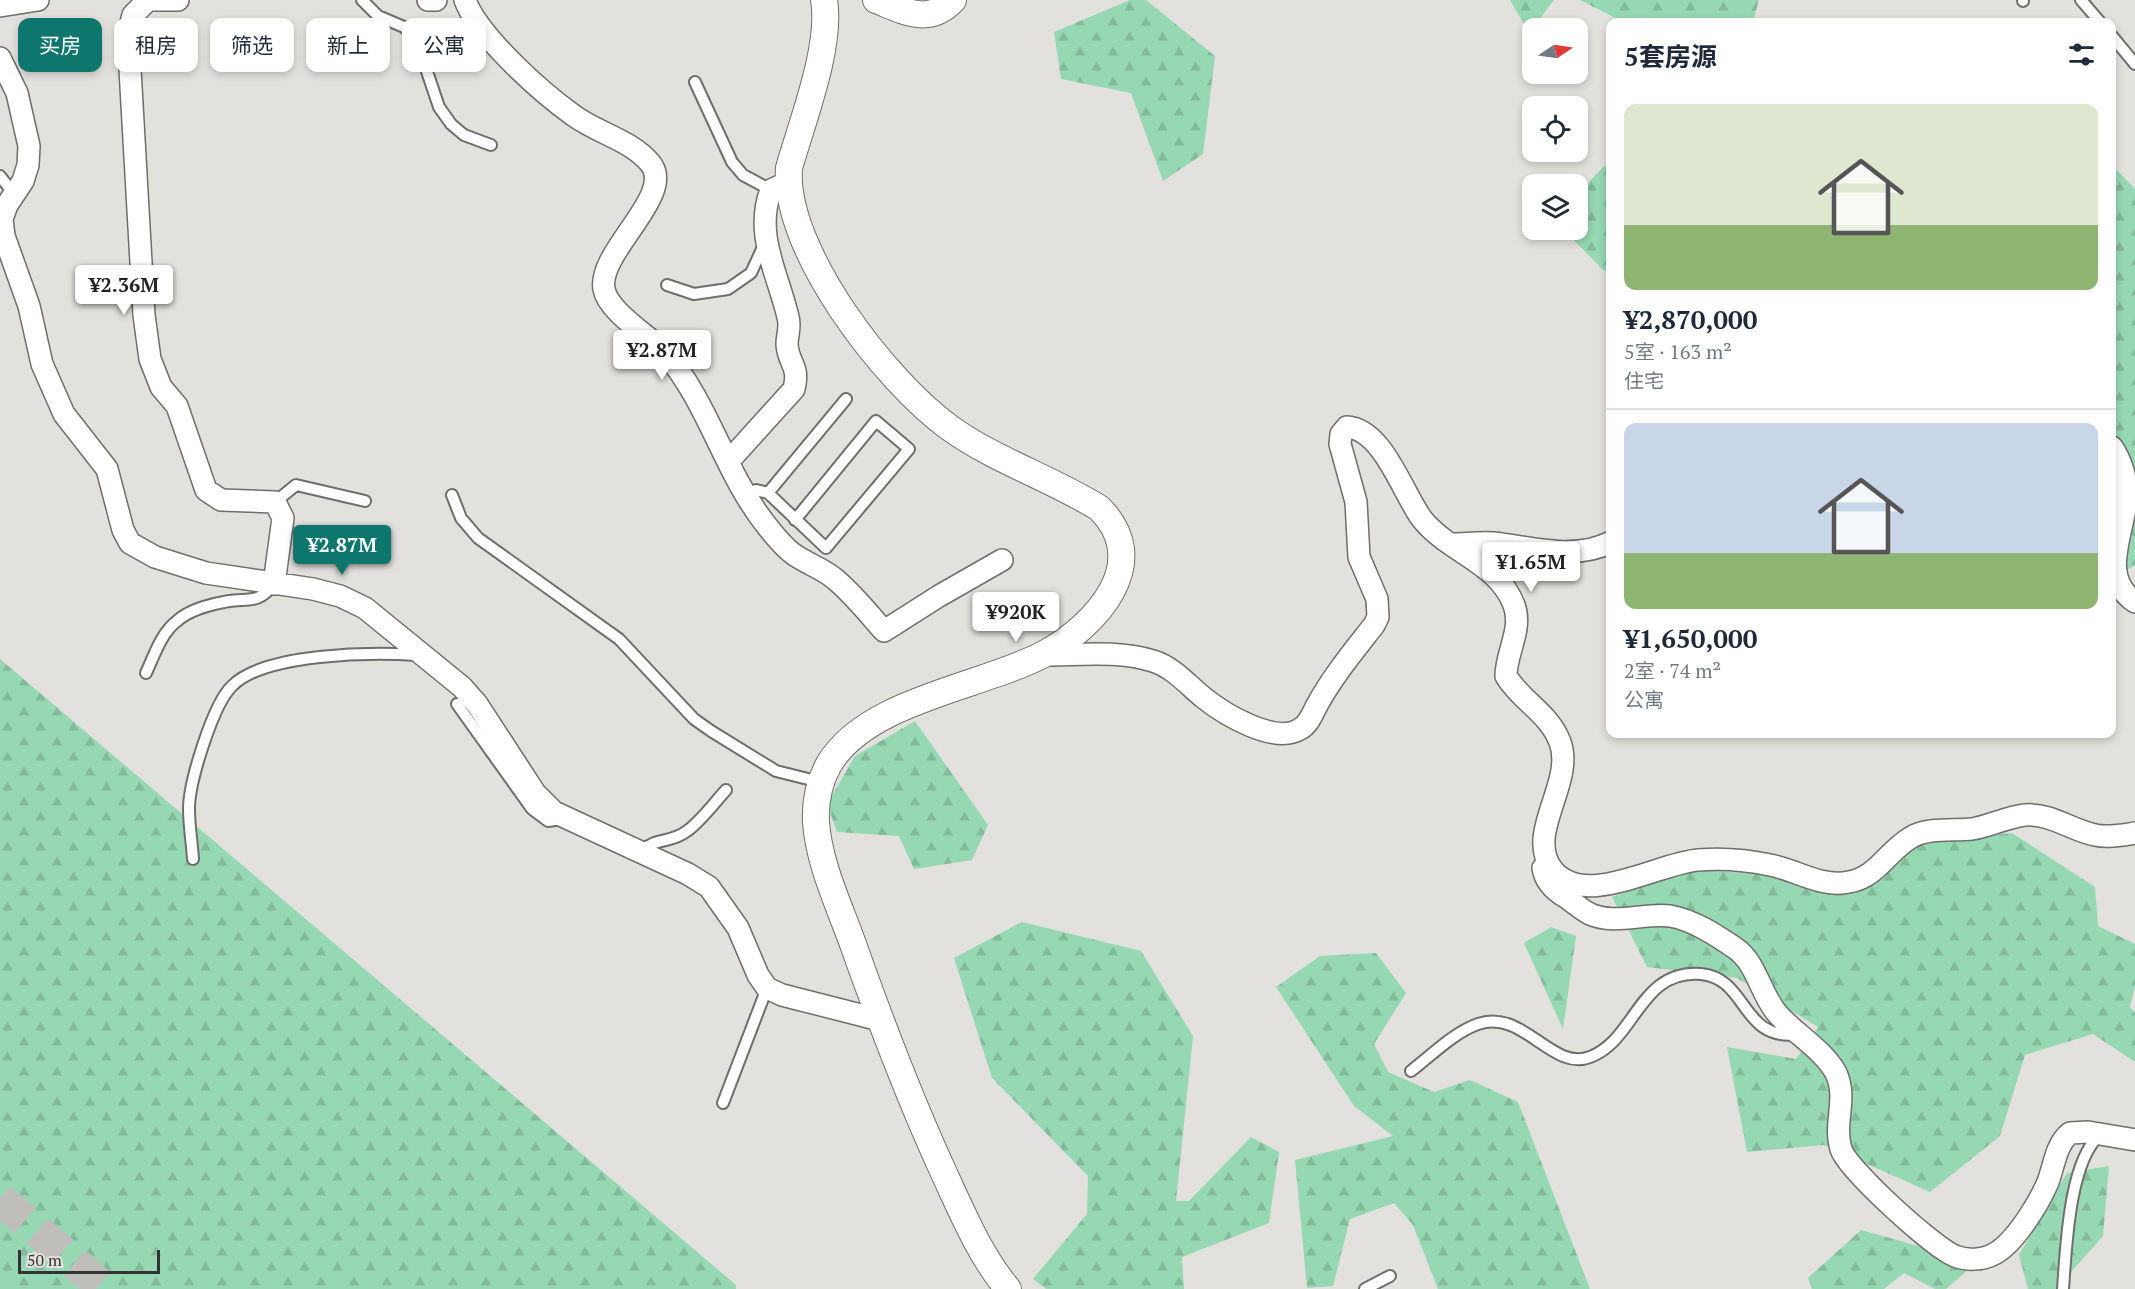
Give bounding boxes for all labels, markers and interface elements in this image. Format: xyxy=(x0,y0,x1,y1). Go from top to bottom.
chip: 买房 xyxy=(18,18,102,72)
chip: 租房 xyxy=(114,18,198,72)
chip: 筛选 xyxy=(210,18,294,72)
chip: 新上 xyxy=(306,18,390,72)
chip: 公寓 xyxy=(402,18,486,72)
north arrow xyxy=(1522,18,1588,84)
map controls xyxy=(1522,18,1588,240)
icon: filters xyxy=(2065,38,2098,71)
text: 5套房源 xyxy=(1624,39,1717,73)
button: locate xyxy=(1522,96,1588,162)
icon: home xyxy=(1807,143,1915,251)
button: layers xyxy=(1522,174,1588,240)
pin: ¥2.36M xyxy=(75,265,173,316)
text: ¥2.36M xyxy=(89,271,159,298)
text: ¥2,870,000 xyxy=(1624,302,1757,336)
pin: ¥2.87M xyxy=(613,330,711,381)
text: ¥2.87M xyxy=(627,336,697,363)
text: 5室 · 163 m² xyxy=(1624,338,1732,365)
text: 住宅 xyxy=(1624,367,1664,394)
icon: home xyxy=(1807,462,1915,570)
pin: ¥2.87M xyxy=(293,525,391,576)
text: ¥2.87M xyxy=(307,531,377,558)
pin: ¥1.65M xyxy=(1482,542,1580,593)
text: ¥1.65M xyxy=(1496,548,1566,575)
pin: ¥920K xyxy=(974,592,1058,643)
text: ¥920K xyxy=(986,598,1046,625)
text: ¥1,650,000 xyxy=(1624,621,1757,655)
text: 2室 · 74 m² xyxy=(1624,657,1721,684)
text: 公寓 xyxy=(1624,686,1664,713)
scale bar xyxy=(18,1247,160,1274)
text: 50 m xyxy=(27,1249,62,1271)

